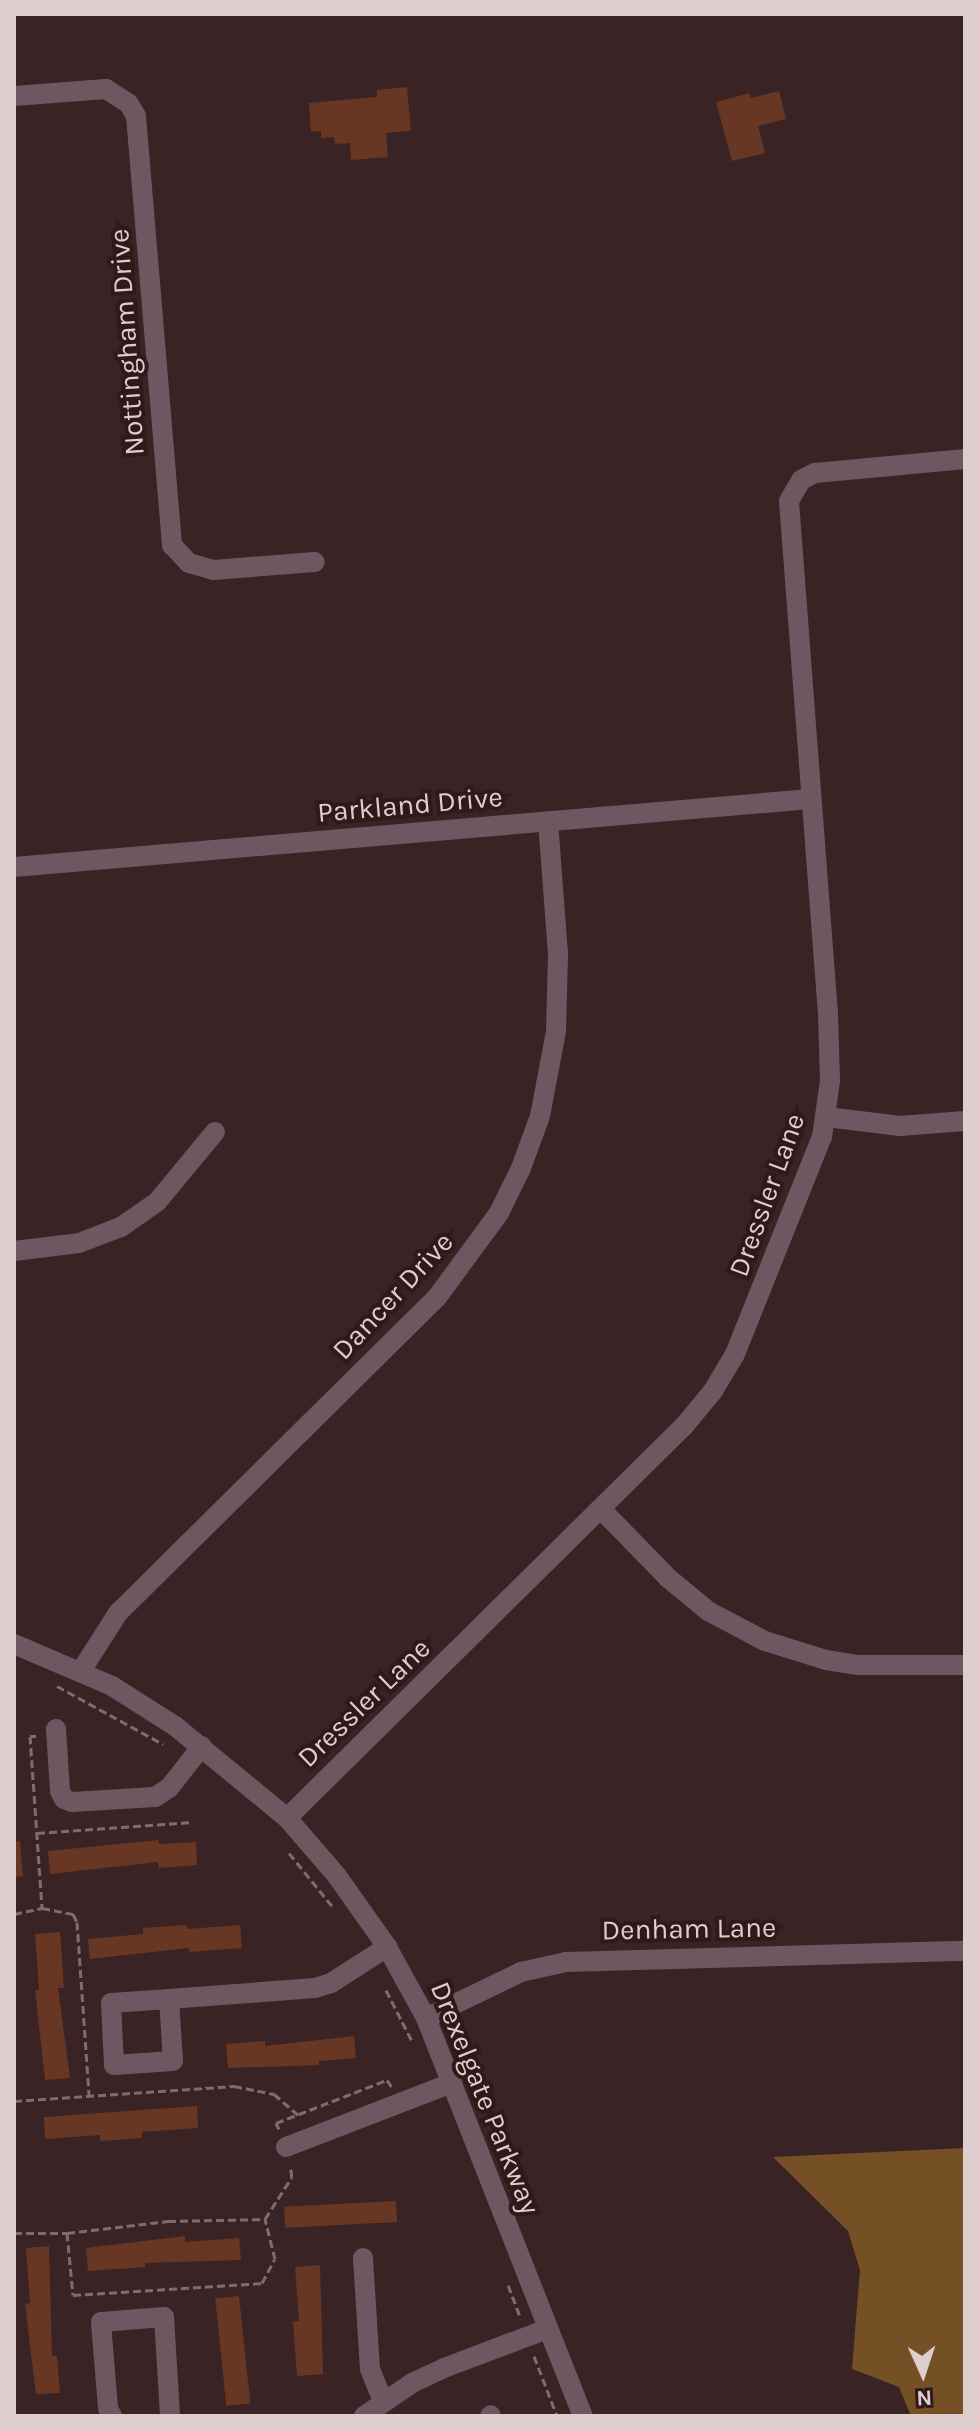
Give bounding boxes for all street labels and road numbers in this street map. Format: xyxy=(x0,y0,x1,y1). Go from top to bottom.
street label: Nottingham Drive xyxy=(102,228,152,456)
street label: Parkland Drive xyxy=(316,780,504,830)
street label: Dressler Lane xyxy=(722,1109,812,1281)
street label: Dancer Drive xyxy=(326,1225,460,1367)
street label: Dressler Lane xyxy=(291,1631,437,1775)
street label: Denham Lane xyxy=(601,1911,777,1947)
street label: Drexelgate Parkway xyxy=(423,1977,547,2219)

